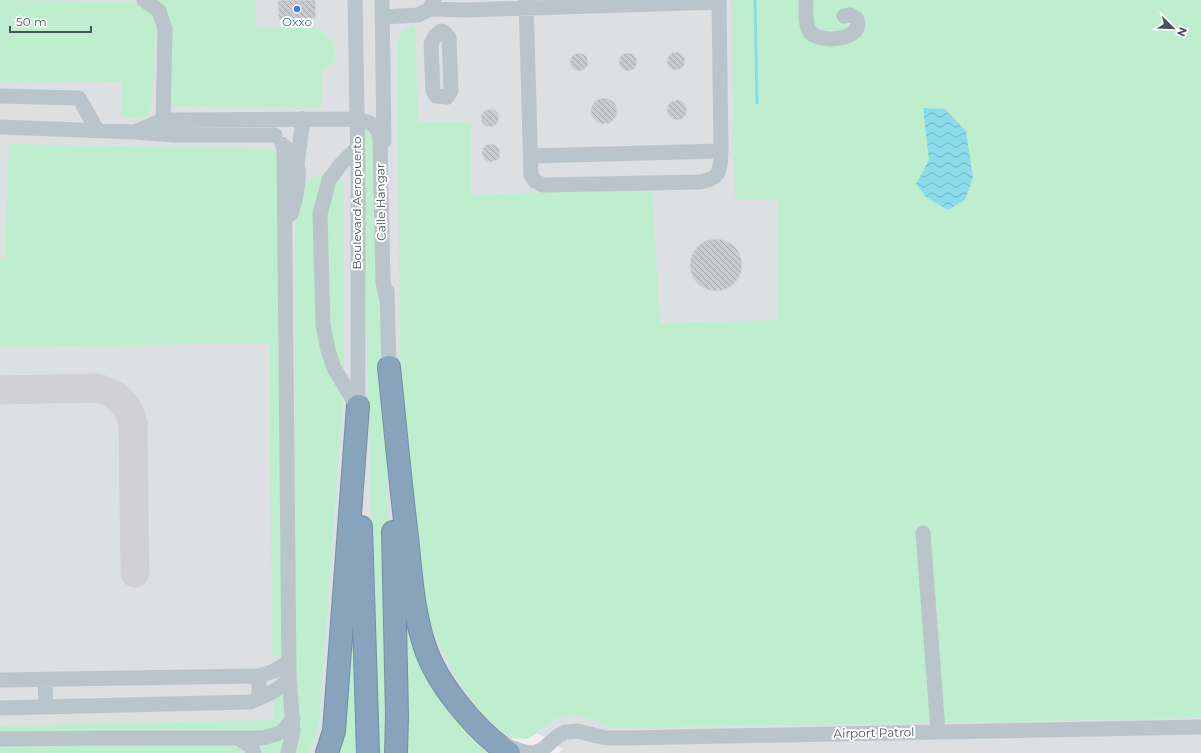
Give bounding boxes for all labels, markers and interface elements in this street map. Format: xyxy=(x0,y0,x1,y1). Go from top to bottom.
marker: Oxxo xyxy=(292,4,302,14)
scale bar xyxy=(10,8,91,34)
north arrow xyxy=(1153,8,1193,48)
text: 50 m xyxy=(16,14,47,29)
place label: Oxxo xyxy=(282,14,312,29)
text: N xyxy=(1174,25,1190,39)
street label: Boulevard Aeropuerto xyxy=(349,137,364,269)
street label: Calle Hangar xyxy=(372,163,389,241)
street label: Airport Patrol xyxy=(833,724,915,741)

